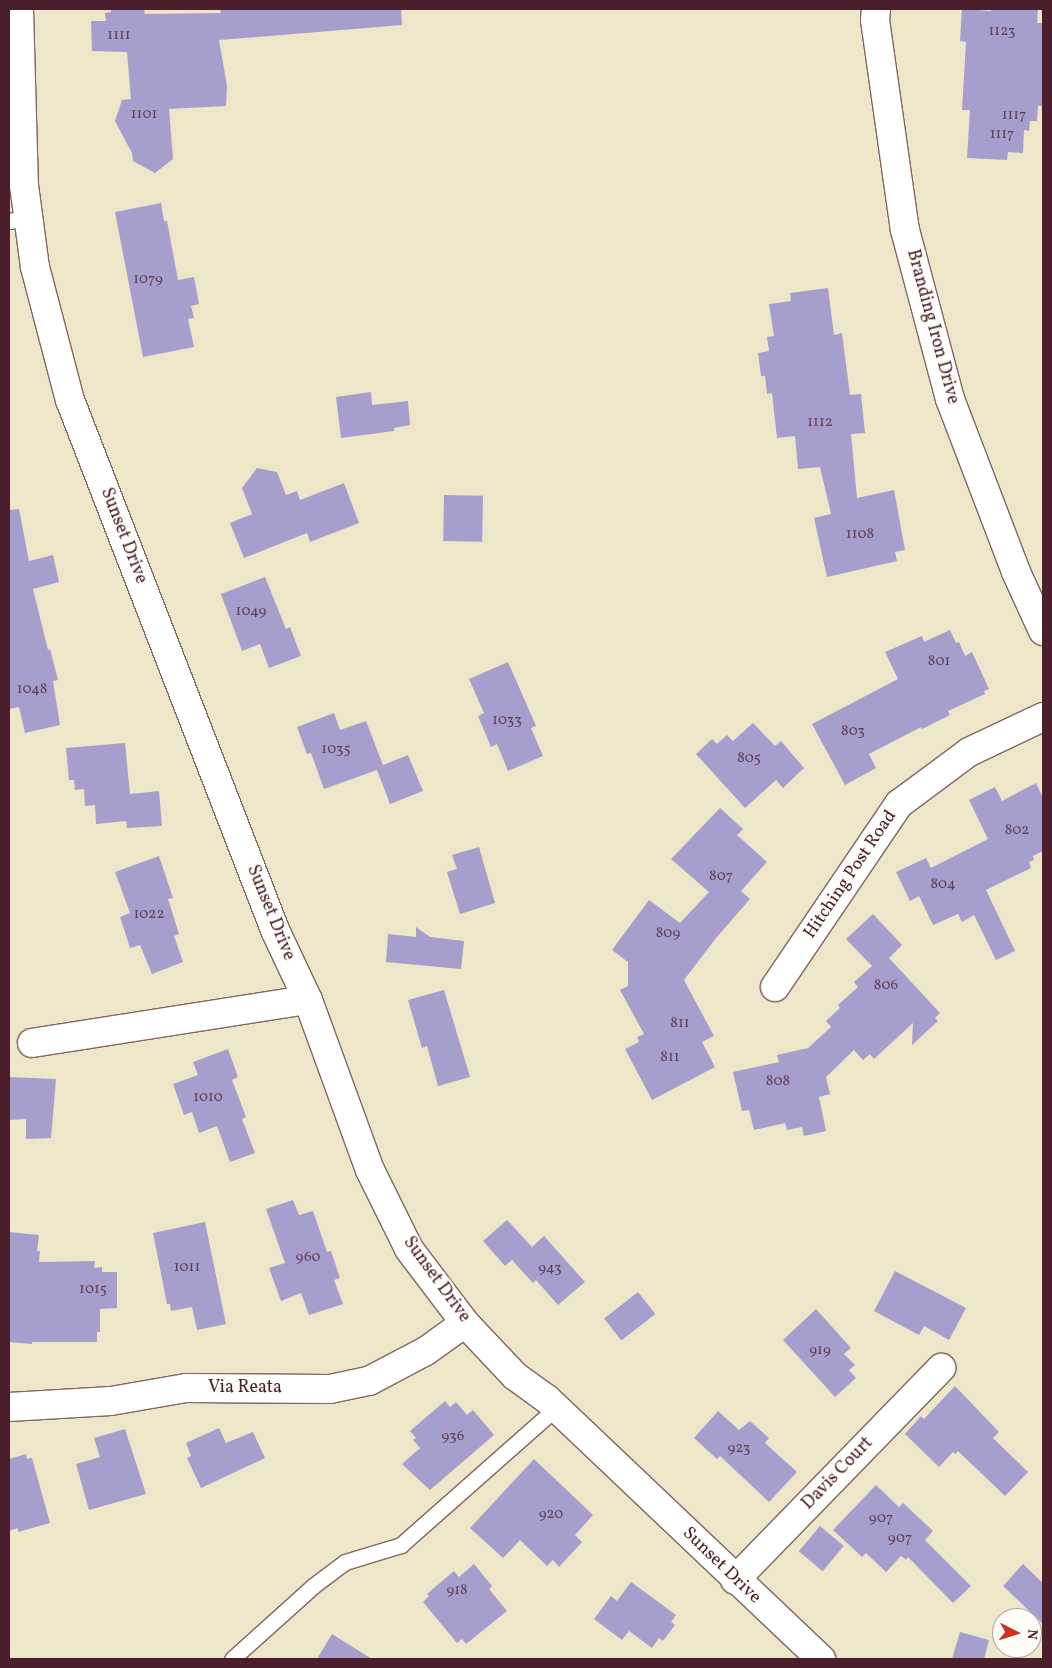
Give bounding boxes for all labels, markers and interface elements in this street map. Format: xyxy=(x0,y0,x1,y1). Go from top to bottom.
house number: 1123 xyxy=(989,23,1015,41)
house number: 1111 xyxy=(107,27,131,45)
house number: 1101 xyxy=(131,106,157,124)
house number: 1117 xyxy=(1002,107,1026,125)
house number: 1117 xyxy=(990,126,1014,144)
street label: Branding Iron Drive xyxy=(901,247,963,407)
house number: 1079 xyxy=(133,271,163,289)
house number: 1112 xyxy=(807,414,833,432)
street label: Sunset Drive xyxy=(95,485,151,587)
house number: 1108 xyxy=(846,526,874,544)
house number: 1049 xyxy=(236,603,266,621)
house number: 801 xyxy=(928,653,950,671)
house number: 1048 xyxy=(17,681,47,699)
house number: 1033 xyxy=(492,712,522,730)
house number: 803 xyxy=(841,723,865,741)
house number: 1035 xyxy=(321,741,351,759)
house number: 805 xyxy=(737,750,761,768)
street label: Hitching Post Road xyxy=(800,807,902,943)
house number: 802 xyxy=(1005,822,1029,840)
street label: Sunset Drive xyxy=(241,862,299,964)
house number: 807 xyxy=(709,868,733,886)
house number: 804 xyxy=(930,876,956,894)
house number: 1022 xyxy=(134,906,164,924)
house number: 809 xyxy=(656,925,680,943)
house number: 806 xyxy=(874,977,898,995)
house number: 811 xyxy=(670,1015,690,1033)
house number: 811 xyxy=(660,1049,680,1067)
house number: 808 xyxy=(766,1073,790,1091)
house number: 1010 xyxy=(193,1089,223,1107)
street label: Sunset Drive xyxy=(398,1233,474,1327)
house number: 960 xyxy=(296,1249,320,1267)
house number: 1011 xyxy=(174,1259,200,1277)
house number: 943 xyxy=(538,1260,562,1278)
house number: 1015 xyxy=(79,1281,107,1299)
house number: 919 xyxy=(809,1342,831,1360)
street label: Via Reata xyxy=(208,1377,282,1399)
house number: 936 xyxy=(442,1428,464,1446)
street label: Davis Court xyxy=(798,1433,878,1515)
house number: 923 xyxy=(727,1440,751,1458)
house number: 920 xyxy=(539,1506,563,1524)
house number: 907 xyxy=(869,1510,893,1528)
street label: Sunset Drive xyxy=(677,1523,765,1609)
house number: 907 xyxy=(888,1530,912,1548)
house number: 918 xyxy=(446,1582,468,1600)
north arrow xyxy=(992,1608,1042,1658)
text: N xyxy=(1022,1628,1041,1640)

